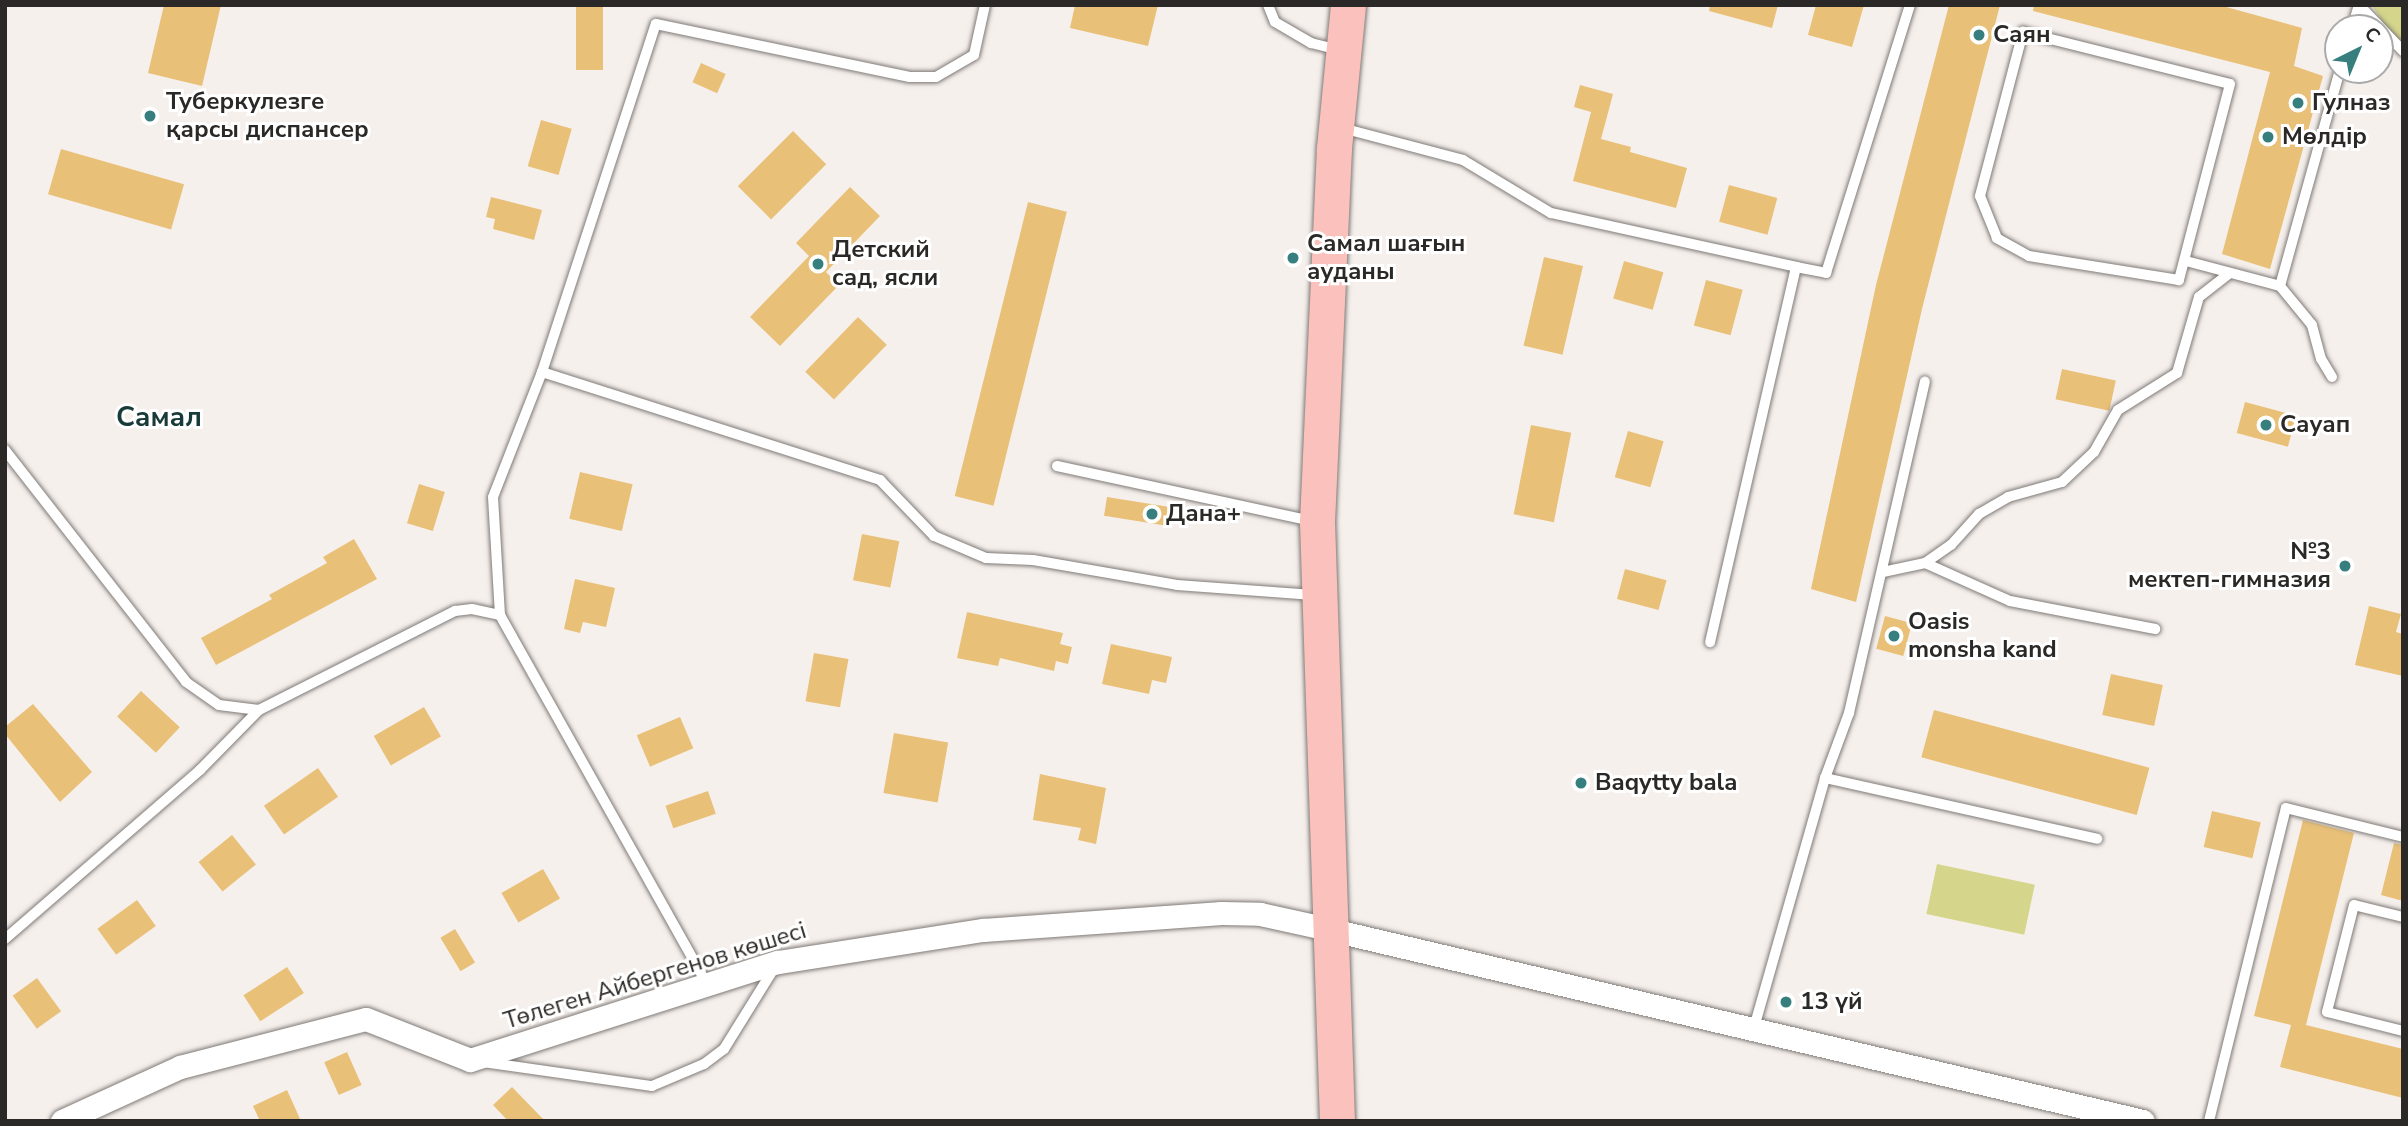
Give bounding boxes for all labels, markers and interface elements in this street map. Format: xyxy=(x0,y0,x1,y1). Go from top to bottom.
north arrow xyxy=(2324,14,2394,84)
place label: Саян xyxy=(1993,21,2051,49)
text: С xyxy=(2358,21,2386,49)
marker: Саян xyxy=(1971,27,1987,43)
place label: Туберкулезге қарсы диспансер xyxy=(166,88,369,144)
place label: Гулназ xyxy=(2312,89,2390,117)
marker: Гулназ xyxy=(2290,95,2306,111)
marker: Туберкулезге қарсы диспансер xyxy=(140,106,160,126)
place label: Мөлдір xyxy=(2282,123,2367,151)
marker: Мөлдір xyxy=(2260,129,2276,145)
place label: Самал шағын ауданы xyxy=(1307,230,1465,286)
place label: Детский сад, ясли xyxy=(832,236,938,292)
marker: Самал шағын ауданы xyxy=(1285,250,1301,266)
marker: Детский сад, ясли xyxy=(810,256,826,272)
district label: Самал xyxy=(116,400,202,434)
place label: Сауап xyxy=(2280,411,2350,439)
marker: Сауап xyxy=(2258,417,2274,433)
place label: Дана+ xyxy=(1166,500,1241,528)
marker: Дана+ xyxy=(1144,506,1160,522)
place label: №3 мектеп-гимназия xyxy=(2128,538,2331,594)
marker: №3 мектеп-гимназия xyxy=(2337,558,2353,574)
place label: Oasis monsha kand xyxy=(1908,608,2057,664)
marker: Oasis monsha kand xyxy=(1886,628,1902,644)
place label: Baqytty bala xyxy=(1595,769,1737,797)
marker: Baqytty bala xyxy=(1573,775,1589,791)
street label: Төлеген Айбергенов көшесі xyxy=(500,916,810,1036)
place label: 13 үй xyxy=(1800,988,1862,1016)
marker: 13 үй xyxy=(1778,994,1794,1010)

